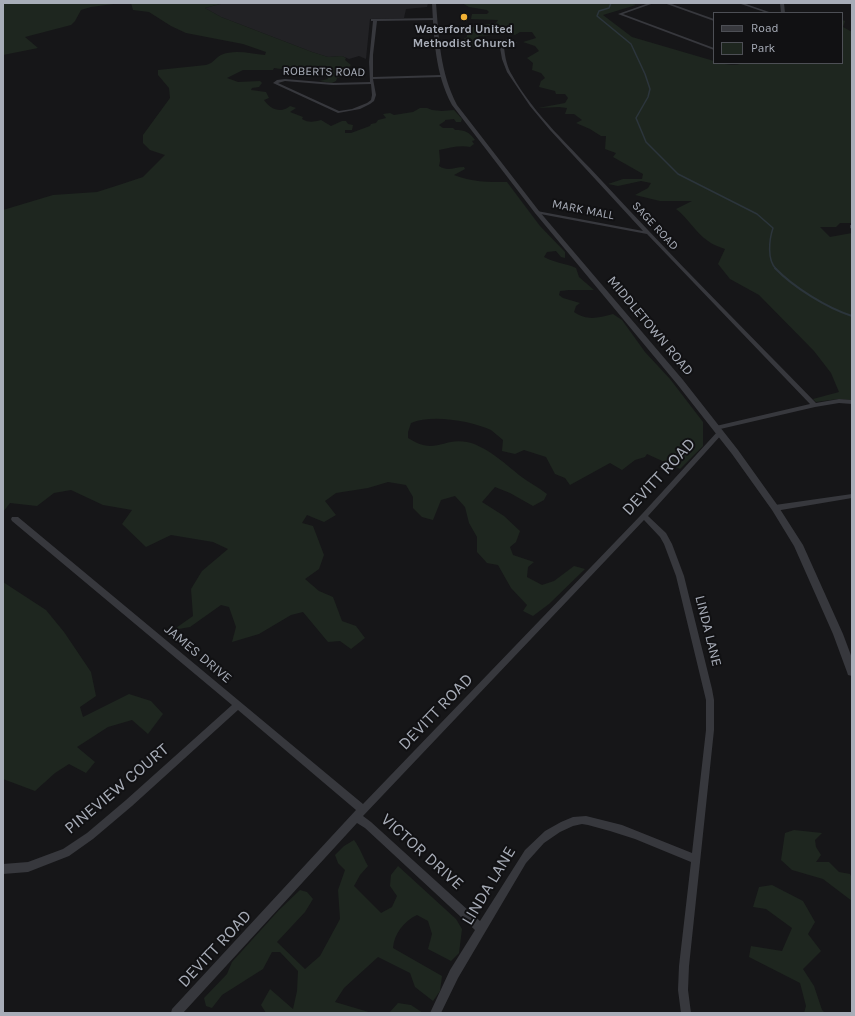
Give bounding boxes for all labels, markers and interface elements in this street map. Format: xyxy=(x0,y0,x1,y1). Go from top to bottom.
marker: Waterford United Methodist Church xyxy=(459,12,469,22)
legend xyxy=(713,12,843,64)
text: Road xyxy=(751,21,779,35)
place label: Waterford United Methodist Church xyxy=(413,23,515,51)
text: Park xyxy=(751,41,775,55)
street label: ROBERTS ROAD xyxy=(283,64,365,80)
street label: MARK MALL xyxy=(551,197,615,223)
street label: SAGE ROAD xyxy=(629,199,681,253)
street label: MIDDLETOWN ROAD xyxy=(603,273,697,379)
street label: DEVITT ROAD xyxy=(618,434,700,520)
street label: LINDA LANE xyxy=(691,594,725,668)
street label: JAMES DRIVE xyxy=(161,621,235,687)
street label: DEVITT ROAD xyxy=(394,669,478,755)
street label: PINEVIEW COURT xyxy=(61,739,173,839)
street label: VICTOR DRIVE xyxy=(376,810,468,894)
street label: LINDA LANE xyxy=(458,843,520,929)
street label: DEVITT ROAD xyxy=(174,906,256,992)

